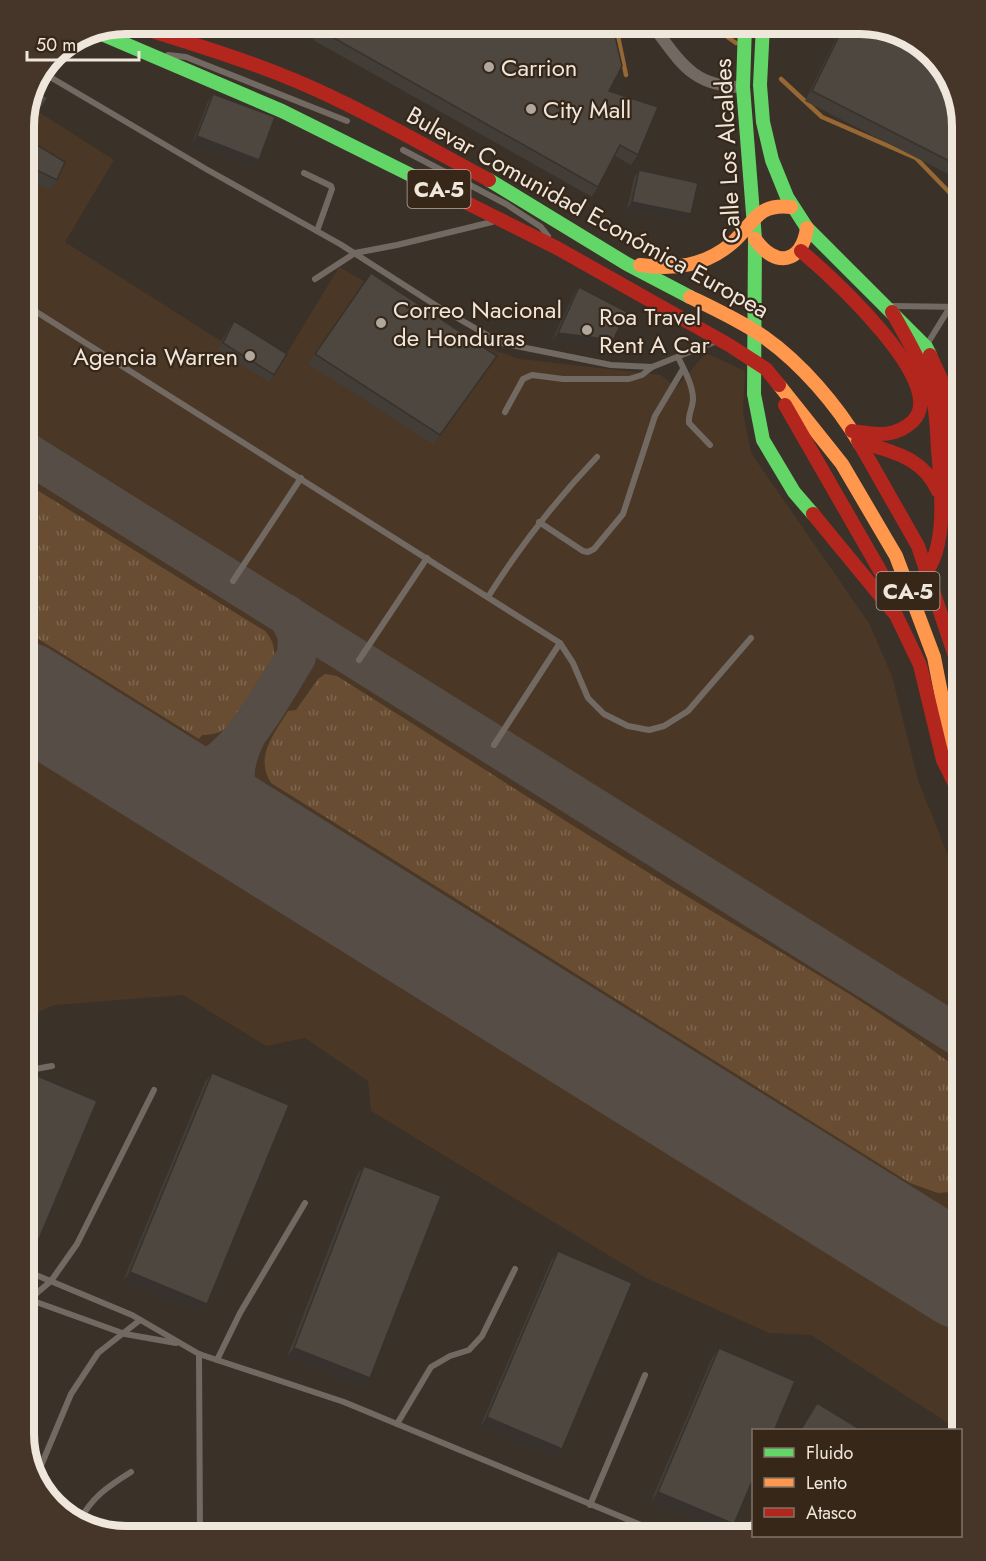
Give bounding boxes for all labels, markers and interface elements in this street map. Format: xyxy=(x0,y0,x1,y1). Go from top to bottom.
scale bar xyxy=(27,24,140,62)
text: 50 m xyxy=(36,32,76,58)
place label: Carrion xyxy=(501,50,577,85)
street label: Calle Los Alcaldes xyxy=(705,58,749,244)
marker: Carrion xyxy=(482,60,496,74)
place label: City Mall xyxy=(543,92,631,127)
street label: Bulevar Comunidad Económica Europea xyxy=(400,97,776,327)
marker: City Mall xyxy=(524,102,538,116)
road number: CA-5 xyxy=(408,170,470,208)
place label: Correo Nacional de Honduras xyxy=(393,292,562,355)
place label: Roa Travel Rent A Car xyxy=(599,299,710,362)
marker: Correo Nacional de Honduras xyxy=(374,316,388,330)
marker: Roa Travel Rent A Car xyxy=(580,323,594,337)
place label: Agencia Warren xyxy=(73,339,238,374)
marker: Agencia Warren xyxy=(243,349,257,363)
road number: CA-5 xyxy=(876,572,940,610)
legend xyxy=(752,1429,962,1537)
text: Fluido xyxy=(806,1440,854,1466)
text: Lento xyxy=(806,1470,847,1496)
text: Atasco xyxy=(806,1500,857,1526)

